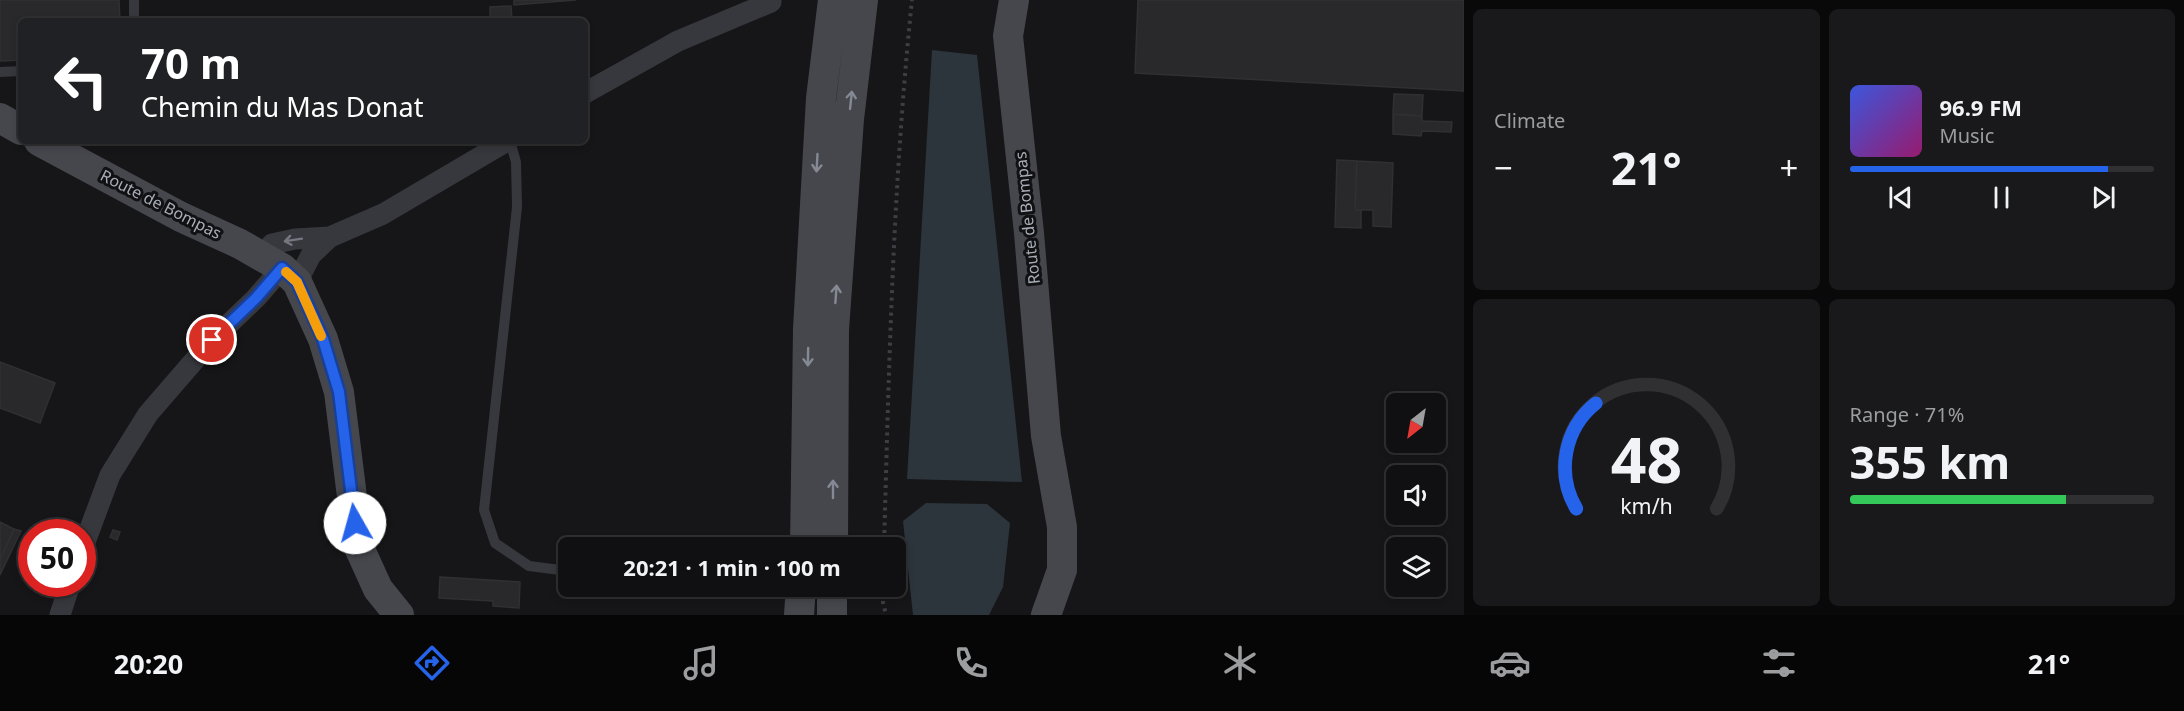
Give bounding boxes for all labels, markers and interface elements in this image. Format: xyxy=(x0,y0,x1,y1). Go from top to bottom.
text: 70 m xyxy=(141,34,241,91)
icon: left xyxy=(42,42,120,120)
text: Chemin du Mas Donat xyxy=(141,88,423,125)
one-way arrow xyxy=(846,90,857,110)
text: 96.9 FM xyxy=(1940,92,2022,122)
text: Climate xyxy=(1494,107,1565,134)
text: Music xyxy=(1940,122,1994,149)
text: 21° xyxy=(1611,137,1682,198)
text: − xyxy=(1494,145,1513,190)
text: + xyxy=(1780,145,1799,190)
street label: Route de Bompas xyxy=(1009,151,1045,285)
one-way arrow xyxy=(812,152,823,172)
street label: Route de Bompas xyxy=(97,164,225,244)
icon: previous xyxy=(1884,181,1917,214)
icon: pause xyxy=(1985,181,2018,214)
icon: next xyxy=(2087,181,2120,214)
one-way arrow xyxy=(284,235,303,246)
one-way arrow xyxy=(831,285,842,305)
pin xyxy=(186,314,237,365)
icon: arrive xyxy=(195,323,228,356)
one-way arrow xyxy=(802,347,814,367)
north arrow xyxy=(1386,393,1446,453)
map controls xyxy=(1386,393,1446,597)
text: Range · 71% xyxy=(1850,401,1964,428)
text: 48 xyxy=(1611,416,1682,501)
text: 355 km xyxy=(1850,431,2010,492)
button: sound xyxy=(1386,465,1446,525)
one-way arrow xyxy=(827,480,839,500)
position arrow xyxy=(323,491,387,555)
text: km/h xyxy=(1620,492,1673,521)
speed limit sign: 50 xyxy=(18,519,96,597)
button: layers xyxy=(1386,537,1446,597)
text: 20:21 · 1 min · 100 m xyxy=(623,552,841,582)
icon: directions xyxy=(411,642,453,684)
icon: music xyxy=(680,642,722,684)
icon: phone xyxy=(950,642,992,684)
icon: climate xyxy=(1219,642,1261,684)
icon: car xyxy=(1489,642,1531,684)
icon: filters xyxy=(1758,642,1800,684)
text: 20:20 xyxy=(114,645,183,682)
text: 21° xyxy=(2028,645,2070,682)

